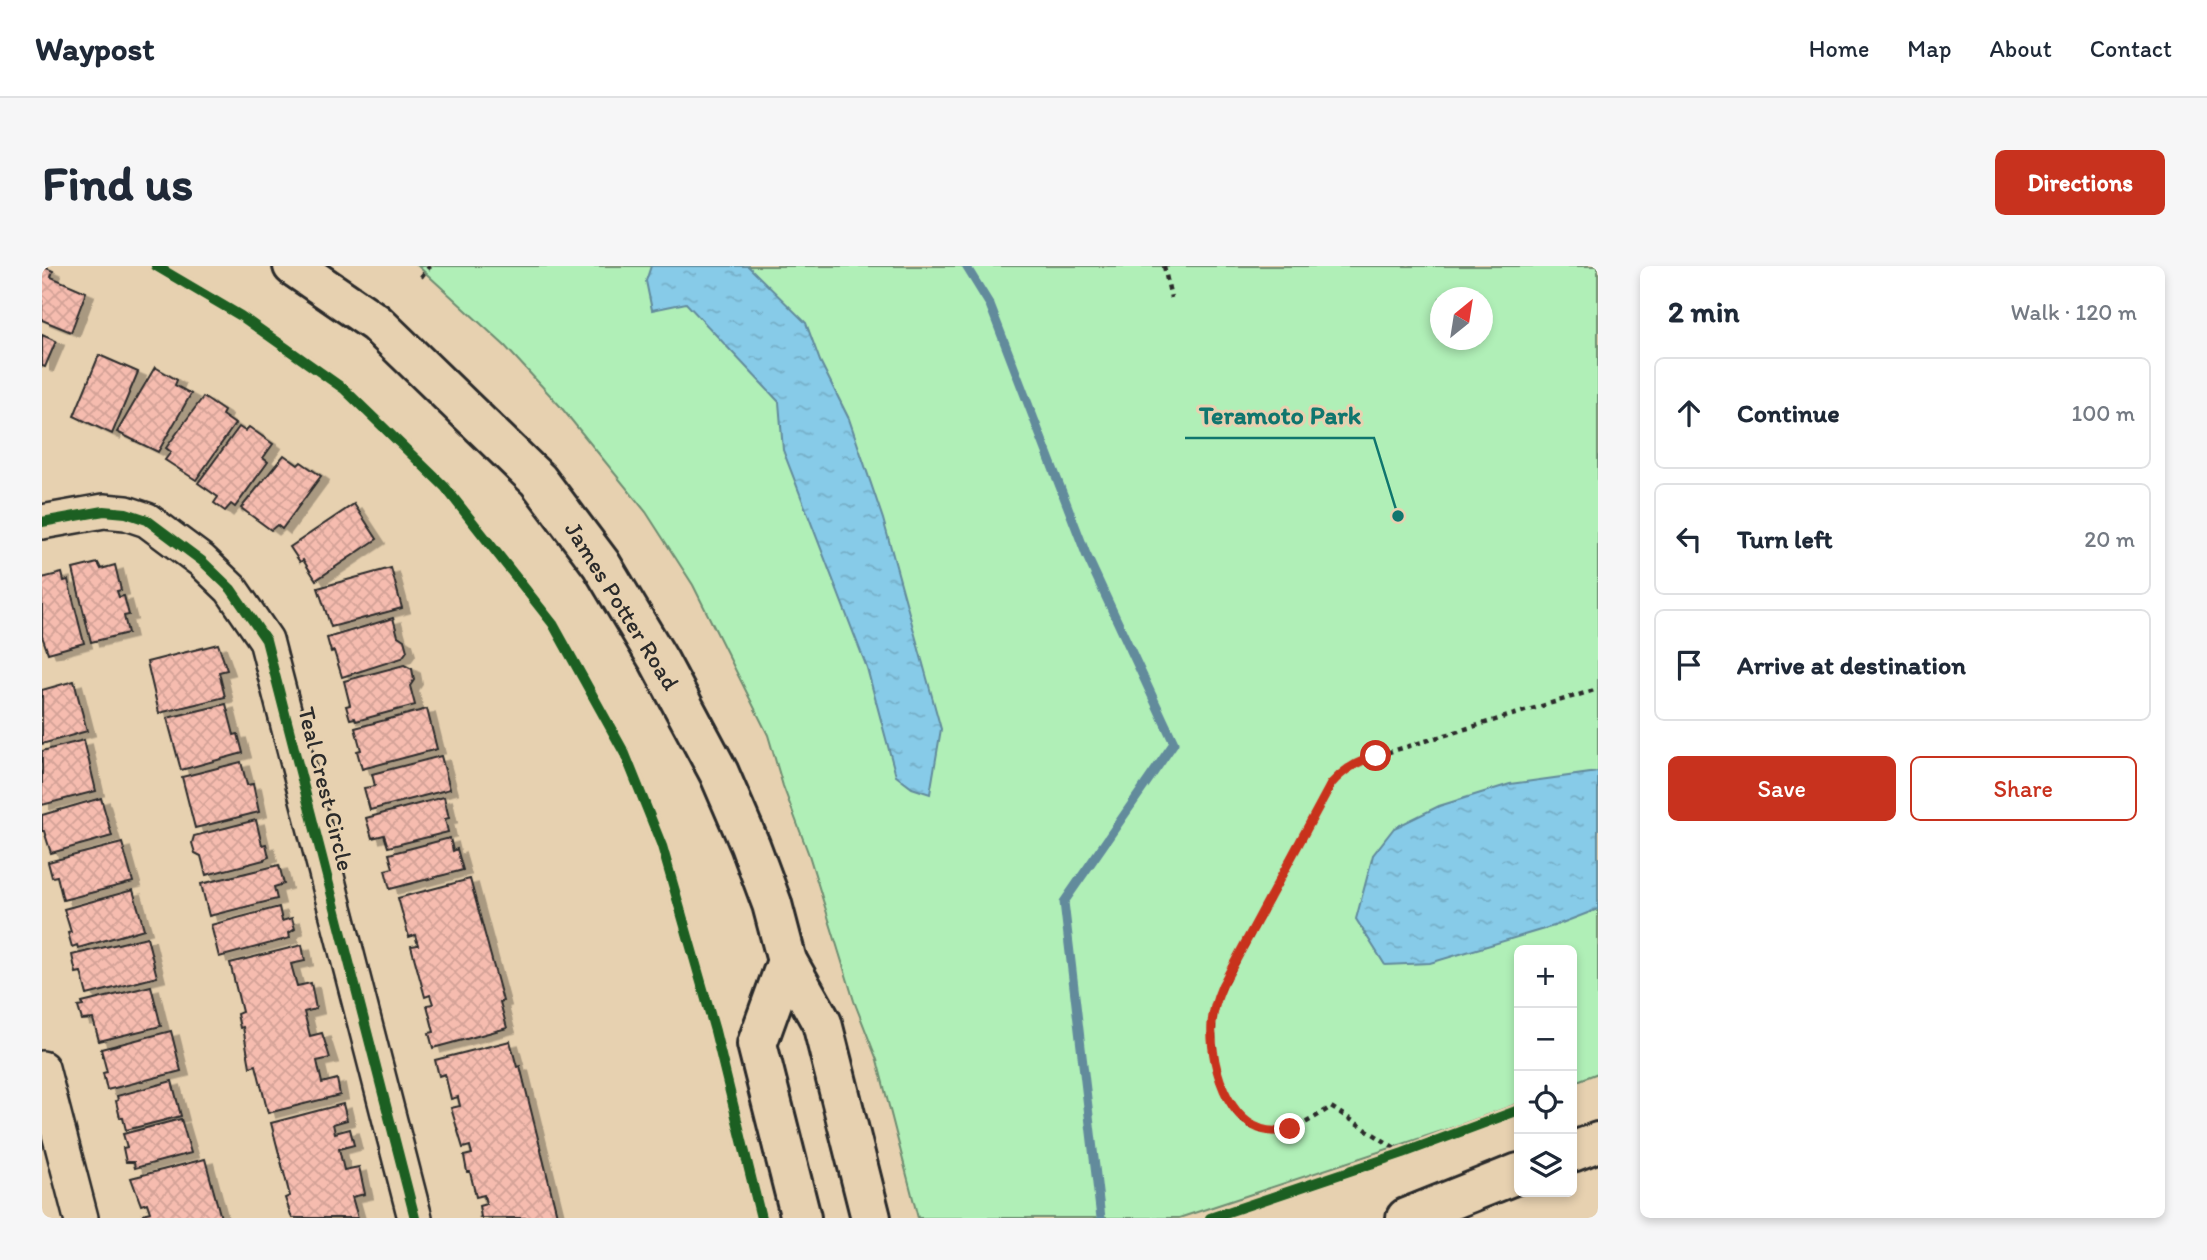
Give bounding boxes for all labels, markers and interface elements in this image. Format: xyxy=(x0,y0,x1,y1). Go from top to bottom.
text: Waypost xyxy=(35,29,155,68)
text: Home xyxy=(1809,34,1869,63)
text: Map xyxy=(1907,34,1951,63)
text: About xyxy=(1989,34,2052,63)
text: Contact xyxy=(2090,34,2172,63)
button: Directions xyxy=(1995,150,2165,215)
text: Find us xyxy=(42,153,193,212)
north arrow xyxy=(1430,287,1493,350)
text: 2 min xyxy=(1668,293,1739,330)
text: Walk · 120 m xyxy=(2011,298,2137,326)
callout: Teramoto Park xyxy=(1185,391,1374,438)
icon: ahead xyxy=(1670,394,1708,432)
text: Continue xyxy=(1737,397,1840,429)
text: Teramoto Park xyxy=(1198,399,1362,431)
text: 100 m xyxy=(2071,399,2135,427)
street label: James Potter Road xyxy=(559,516,686,695)
icon: left xyxy=(1670,520,1708,558)
text: Turn left xyxy=(1737,523,1833,555)
text: 20 m xyxy=(2084,525,2135,553)
icon: arrive xyxy=(1670,646,1708,684)
text: Arrive at destination xyxy=(1737,649,1966,681)
street label: Teal Crest Circle xyxy=(292,704,361,874)
route start xyxy=(1360,740,1391,771)
button: Save xyxy=(1668,756,1896,821)
button: Share xyxy=(1910,756,2137,821)
map controls xyxy=(1514,945,1577,1197)
button: + xyxy=(1514,945,1577,1008)
button: − xyxy=(1514,1008,1577,1071)
button: locate xyxy=(1514,1071,1577,1134)
route end xyxy=(1274,1113,1305,1144)
button: layers xyxy=(1514,1134,1577,1197)

